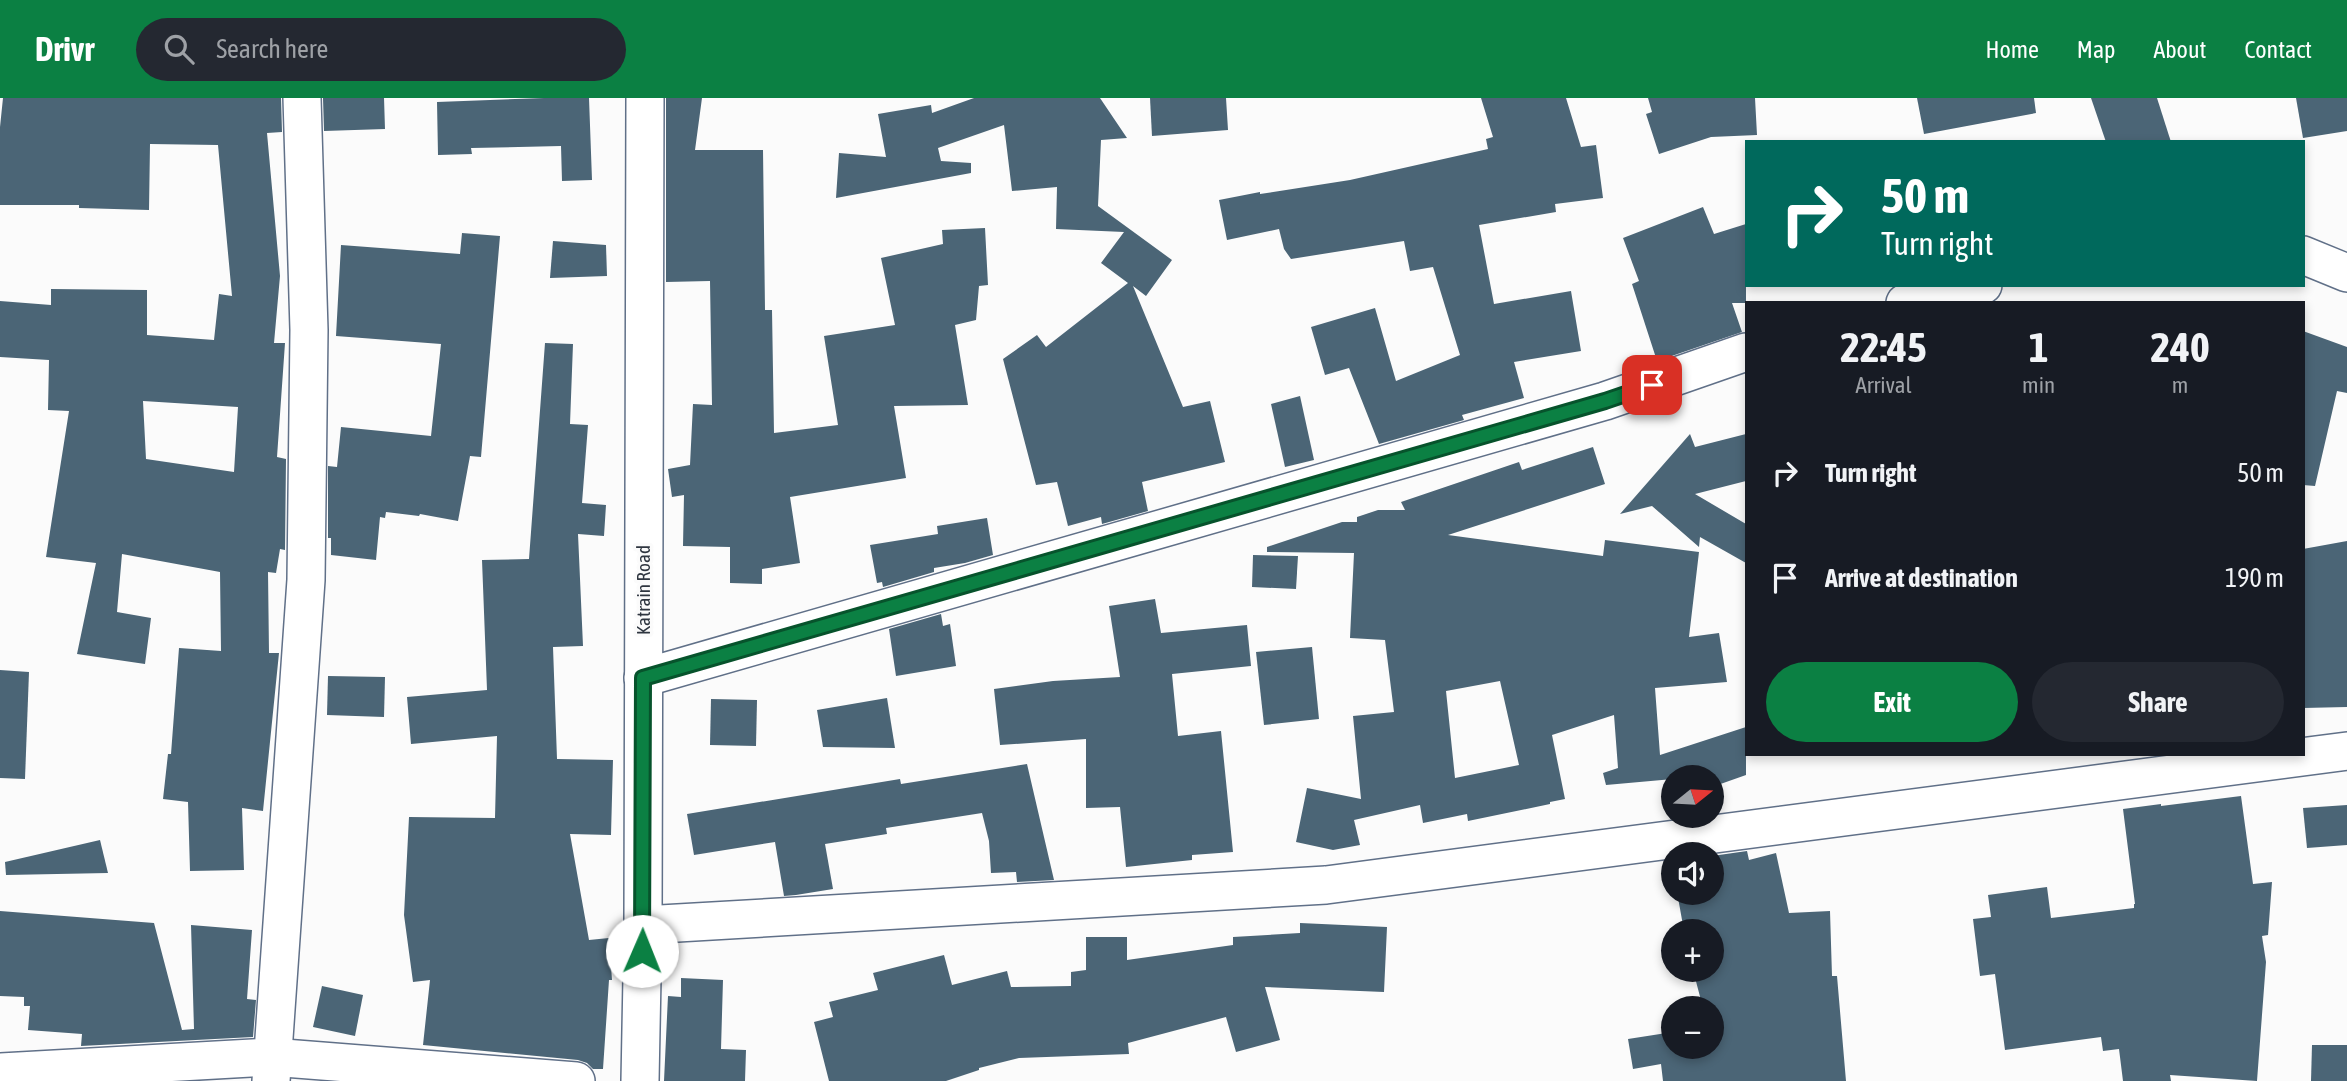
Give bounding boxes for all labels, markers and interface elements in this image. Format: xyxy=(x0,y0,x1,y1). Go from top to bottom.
search box xyxy=(136,18,626,81)
text: Drivr xyxy=(35,30,94,68)
icon: search xyxy=(160,30,198,68)
text: Search here xyxy=(216,34,328,64)
text: Home xyxy=(1985,36,2039,63)
text: Map xyxy=(2077,36,2115,63)
text: About xyxy=(2153,36,2206,63)
text: Contact xyxy=(2244,36,2312,63)
text: 50 m xyxy=(1881,167,1969,223)
icon: right xyxy=(1766,168,1857,259)
text: Turn right xyxy=(1881,225,1994,262)
text: 22:45 xyxy=(1840,323,1927,371)
text: 1 xyxy=(2029,323,2048,371)
text: 240 xyxy=(2150,323,2210,371)
pin xyxy=(1622,355,1682,415)
icon: arrive xyxy=(1633,366,1671,404)
text: Arrival xyxy=(1855,372,1912,398)
text: min xyxy=(2022,372,2055,398)
text: m xyxy=(2172,372,2188,398)
icon: right xyxy=(1766,454,1804,492)
text: Turn right xyxy=(1825,458,1916,488)
text: 50 m xyxy=(2237,458,2284,488)
street label: Katrain Road xyxy=(632,545,654,635)
icon: arrive xyxy=(1766,559,1804,597)
text: Arrive at destination xyxy=(1825,563,2018,593)
text: 190 m xyxy=(2225,563,2284,593)
button: Exit xyxy=(1766,662,2018,742)
button: Share xyxy=(2032,662,2284,742)
north arrow xyxy=(1661,765,1724,828)
map controls xyxy=(1661,765,1724,1059)
button: sound xyxy=(1661,842,1724,905)
position arrow xyxy=(605,914,679,988)
button: + xyxy=(1661,919,1724,982)
button: − xyxy=(1661,996,1724,1059)

